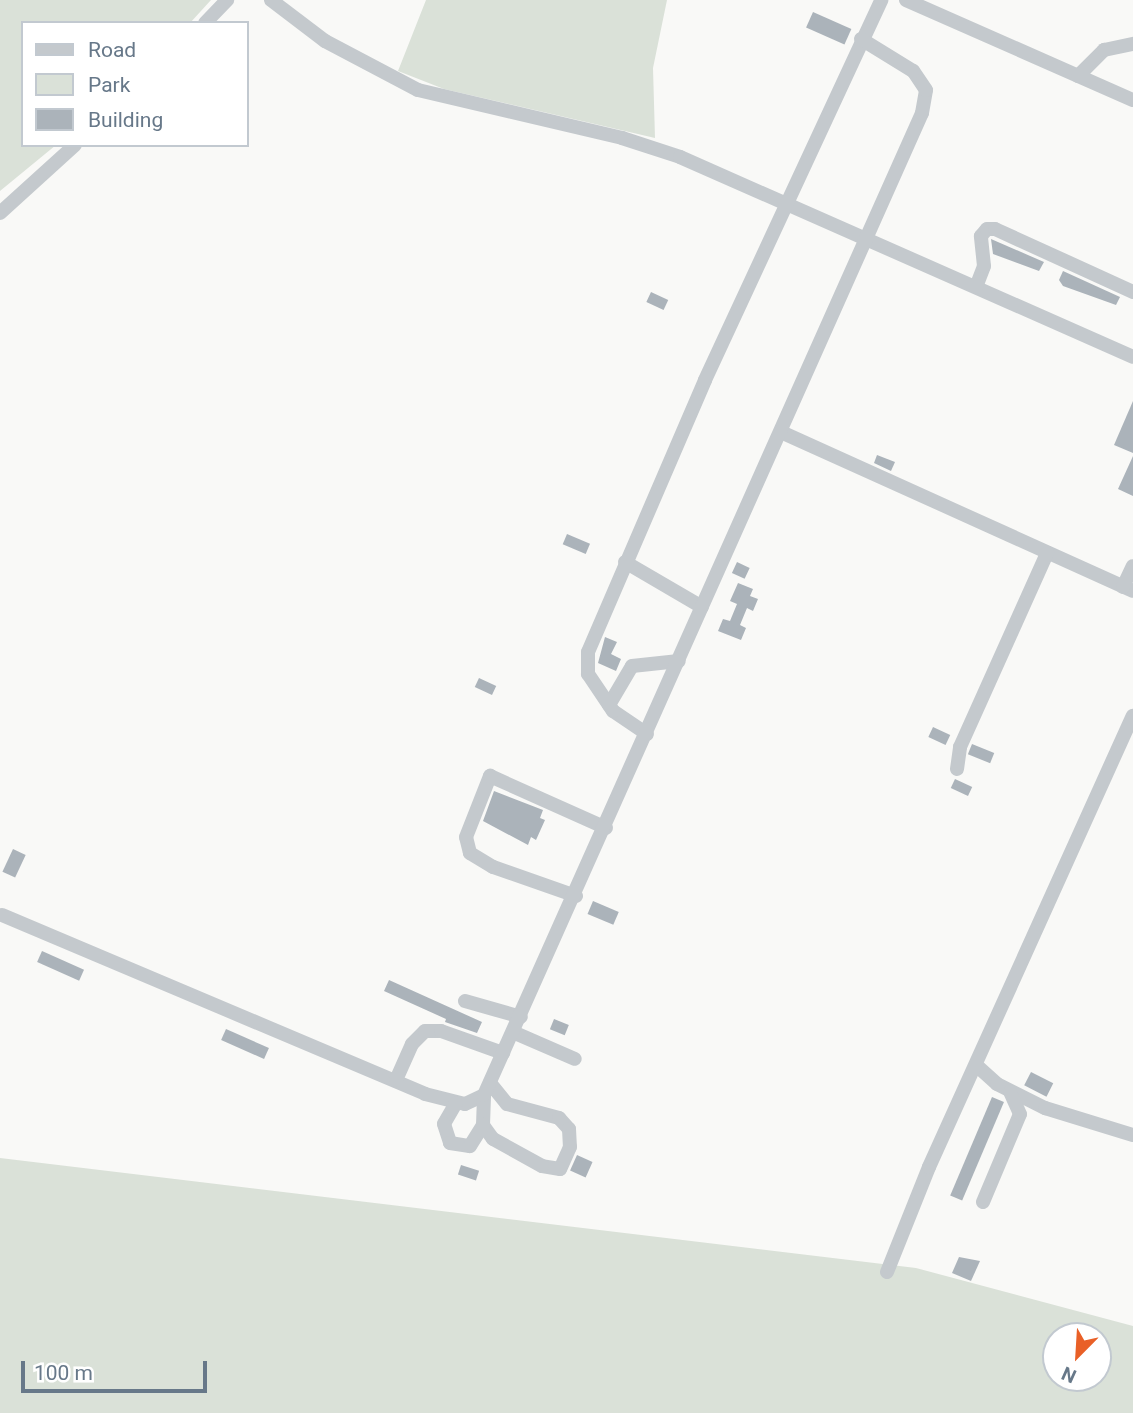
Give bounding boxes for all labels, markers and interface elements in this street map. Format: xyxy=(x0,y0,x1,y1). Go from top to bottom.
legend xyxy=(21,21,248,147)
text: Road xyxy=(88,38,136,62)
text: Park xyxy=(88,73,130,97)
text: Building xyxy=(88,108,163,132)
north arrow xyxy=(1042,1322,1112,1392)
scale bar xyxy=(24,1346,210,1390)
text: 100 m xyxy=(34,1361,93,1385)
text: N xyxy=(1058,1362,1080,1388)

